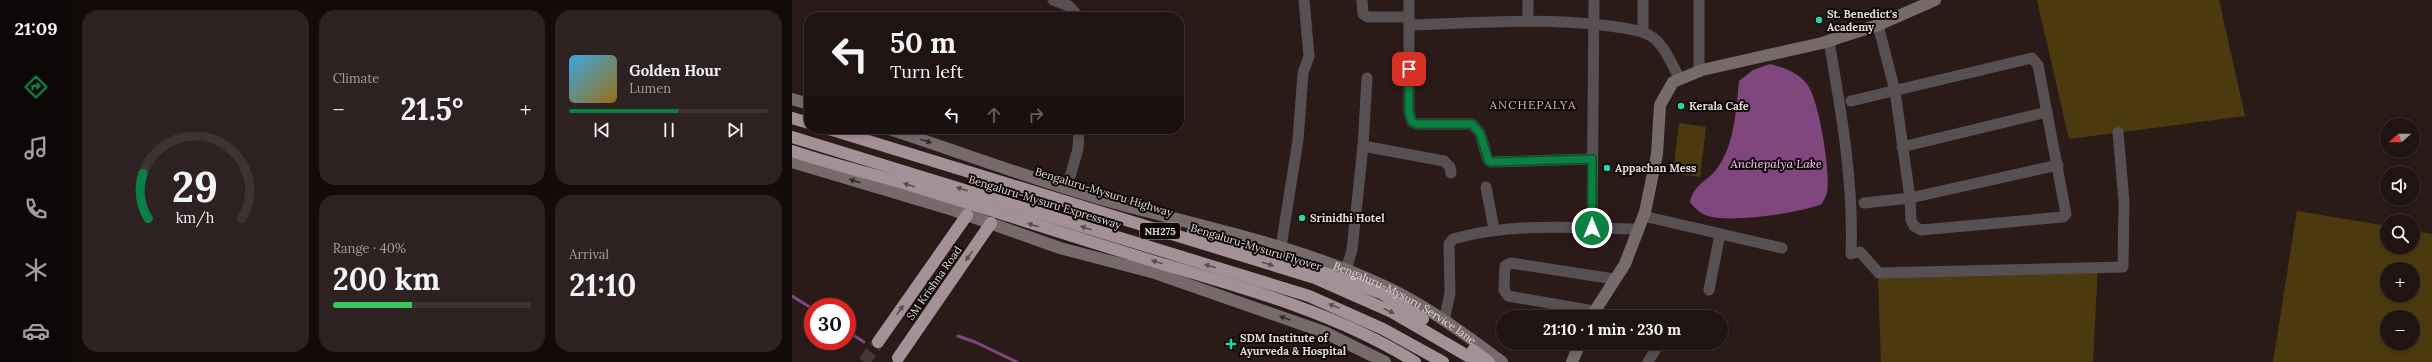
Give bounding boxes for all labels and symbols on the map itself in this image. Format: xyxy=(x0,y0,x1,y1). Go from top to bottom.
place label: St. Benedict's Academy xyxy=(1827,7,1897,34)
marker: St. Benedict's Academy xyxy=(1814,15,1824,25)
pin xyxy=(1392,52,1426,86)
district label: ANCHEPALYA xyxy=(1489,97,1576,112)
place label: Kerala Cafe xyxy=(1689,99,1749,113)
marker: Kerala Cafe xyxy=(1676,101,1686,111)
north arrow xyxy=(2380,118,2420,158)
one-way arrow xyxy=(921,139,933,145)
water label: Anchepalya Lake xyxy=(1729,156,1822,171)
place label: Appachan Mess xyxy=(1615,161,1696,175)
marker: Appachan Mess xyxy=(1602,163,1612,173)
street label: Bengaluru-Mysuru Highway xyxy=(1033,164,1175,220)
street label: Bengaluru-Mysuru Expressway xyxy=(967,172,1123,232)
one-way arrow xyxy=(848,178,860,184)
one-way arrow xyxy=(903,182,915,188)
one-way arrow xyxy=(955,186,967,192)
position arrow xyxy=(1571,207,1613,249)
place label: Srinidhi Hotel xyxy=(1310,211,1385,225)
marker: Srinidhi Hotel xyxy=(1297,213,1307,223)
street label: Bengaluru-Mysuru Flyover xyxy=(1189,220,1323,274)
one-way arrow xyxy=(1027,222,1039,228)
road number: NH275 xyxy=(1140,223,1180,239)
one-way arrow xyxy=(1079,225,1091,231)
street label: SM Krishna Road xyxy=(903,243,965,323)
one-way arrow xyxy=(965,250,973,261)
street label: Bengaluru-Mysuru Service lane xyxy=(1332,258,1479,347)
one-way arrow xyxy=(1151,259,1163,265)
one-way arrow xyxy=(1262,261,1274,267)
one-way arrow xyxy=(1204,263,1216,269)
speed limit sign: 30 xyxy=(804,298,856,350)
one-way arrow xyxy=(1327,303,1339,309)
one-way arrow xyxy=(896,305,904,315)
one-way arrow xyxy=(1383,307,1395,314)
one-way arrow xyxy=(1278,315,1290,321)
place label: SDM Institute of Ayurveda & Hospital xyxy=(1240,331,1347,358)
marker: SDM Institute of Ayurveda & Hospital xyxy=(1225,338,1237,350)

